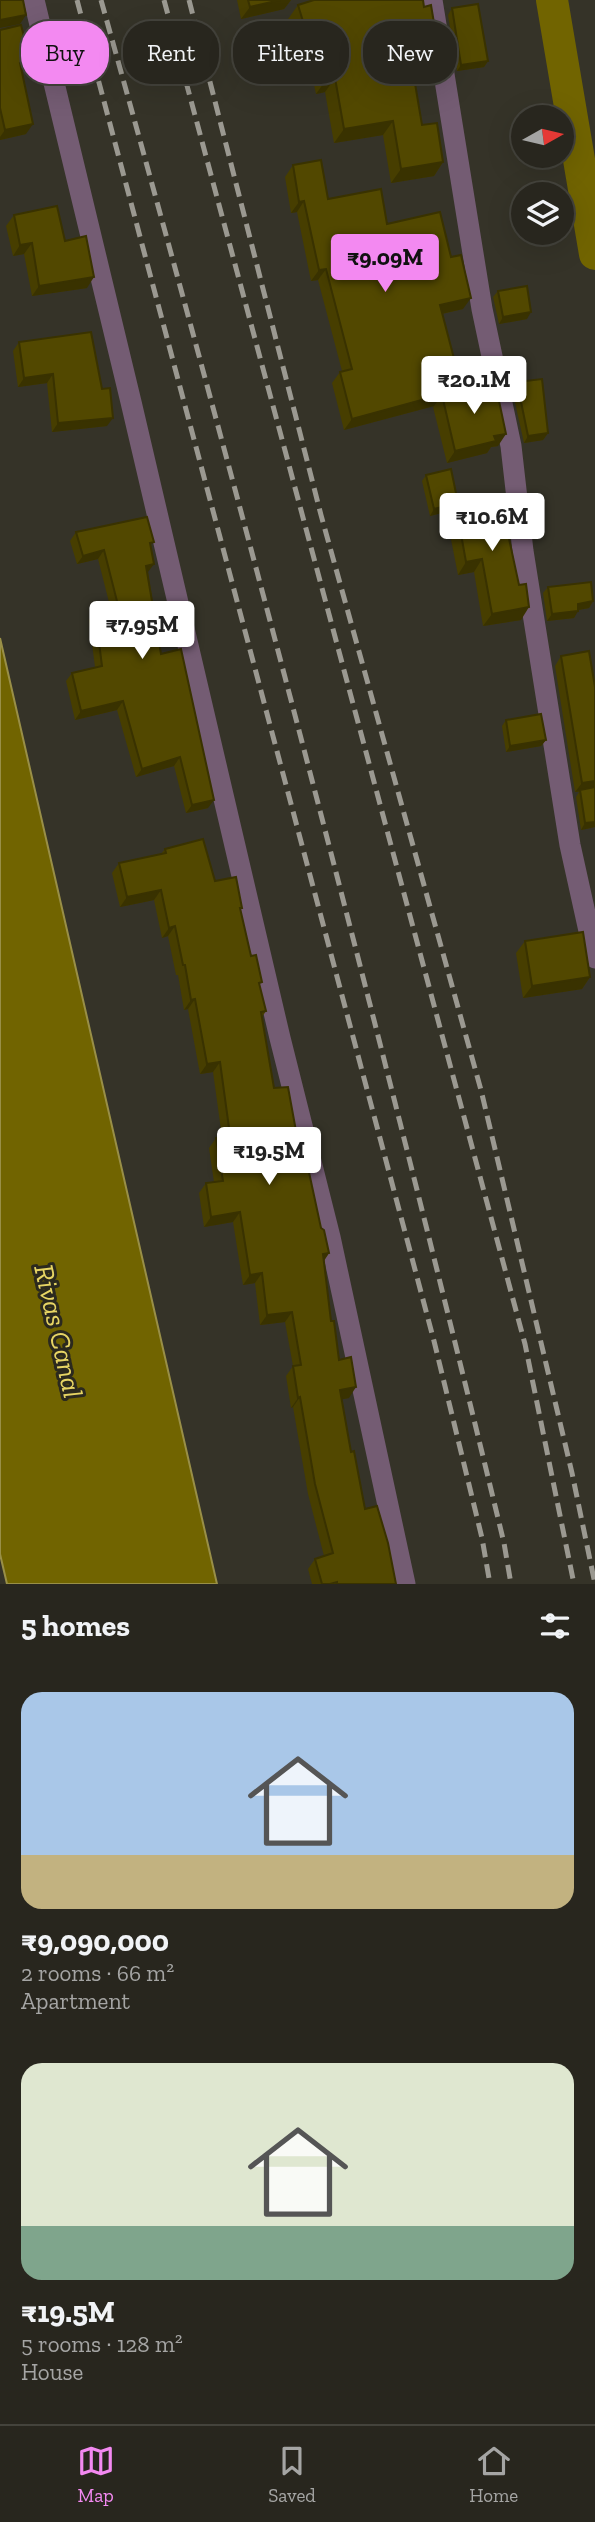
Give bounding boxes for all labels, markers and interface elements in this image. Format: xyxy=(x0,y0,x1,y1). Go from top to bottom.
chip: Buy xyxy=(21,21,109,84)
chip: Rent xyxy=(123,21,219,84)
chip: Filters xyxy=(233,21,349,84)
chip: New xyxy=(363,21,457,84)
north arrow xyxy=(511,105,574,168)
map controls xyxy=(511,105,574,245)
button: layers xyxy=(511,182,574,245)
pin: ₹9.09M xyxy=(328,234,442,294)
text: ₹9.09M xyxy=(347,243,423,271)
pin: ₹20.1M xyxy=(417,356,531,416)
text: ₹20.1M xyxy=(437,365,511,393)
pin: ₹10.6M xyxy=(435,494,549,553)
text: ₹10.6M xyxy=(456,502,528,530)
pin: ₹7.95M xyxy=(85,602,199,661)
text: ₹7.95M xyxy=(105,610,179,638)
pin: ₹19.5M xyxy=(212,1128,326,1187)
text: ₹19.5M xyxy=(233,1136,305,1164)
water label: Rivas Canal xyxy=(27,1261,90,1401)
icon: filters xyxy=(536,1607,574,1645)
text: 5 homes xyxy=(21,1608,130,1644)
icon: home xyxy=(235,1738,361,1864)
text: ₹9,090,000 xyxy=(21,1923,169,1959)
text: 2 rooms · 66 m² xyxy=(21,1959,174,1987)
text: Apartment xyxy=(21,1987,130,2015)
icon: home xyxy=(235,2109,361,2235)
text: ₹19.5M xyxy=(21,2294,115,2330)
text: 5 rooms · 128 m² xyxy=(21,2330,183,2358)
text: House xyxy=(21,2358,83,2386)
tab: Map xyxy=(77,2442,115,2507)
tab: Saved xyxy=(268,2442,316,2507)
tab: Home xyxy=(469,2442,518,2507)

